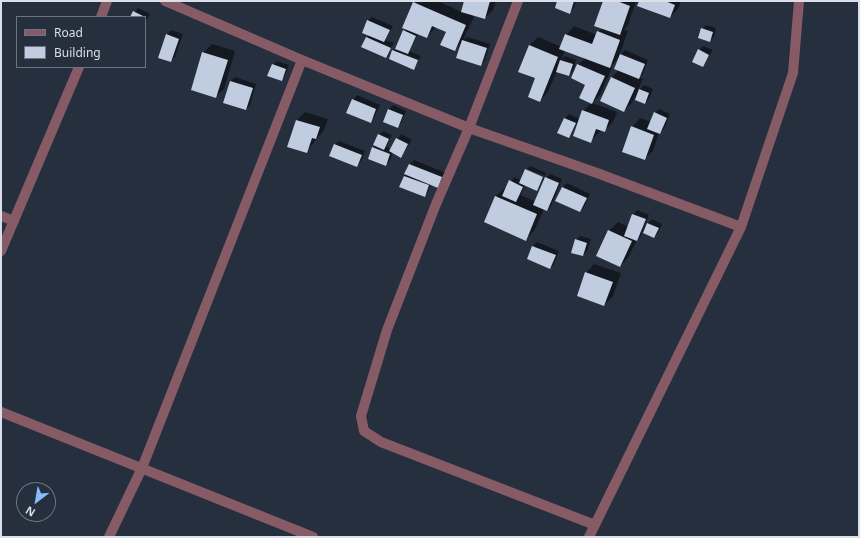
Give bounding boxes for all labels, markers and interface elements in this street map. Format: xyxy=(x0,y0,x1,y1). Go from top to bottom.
legend xyxy=(16,16,146,68)
text: Road xyxy=(54,24,83,41)
text: Building xyxy=(54,44,101,61)
north arrow xyxy=(16,482,56,522)
text: N xyxy=(22,503,38,521)

